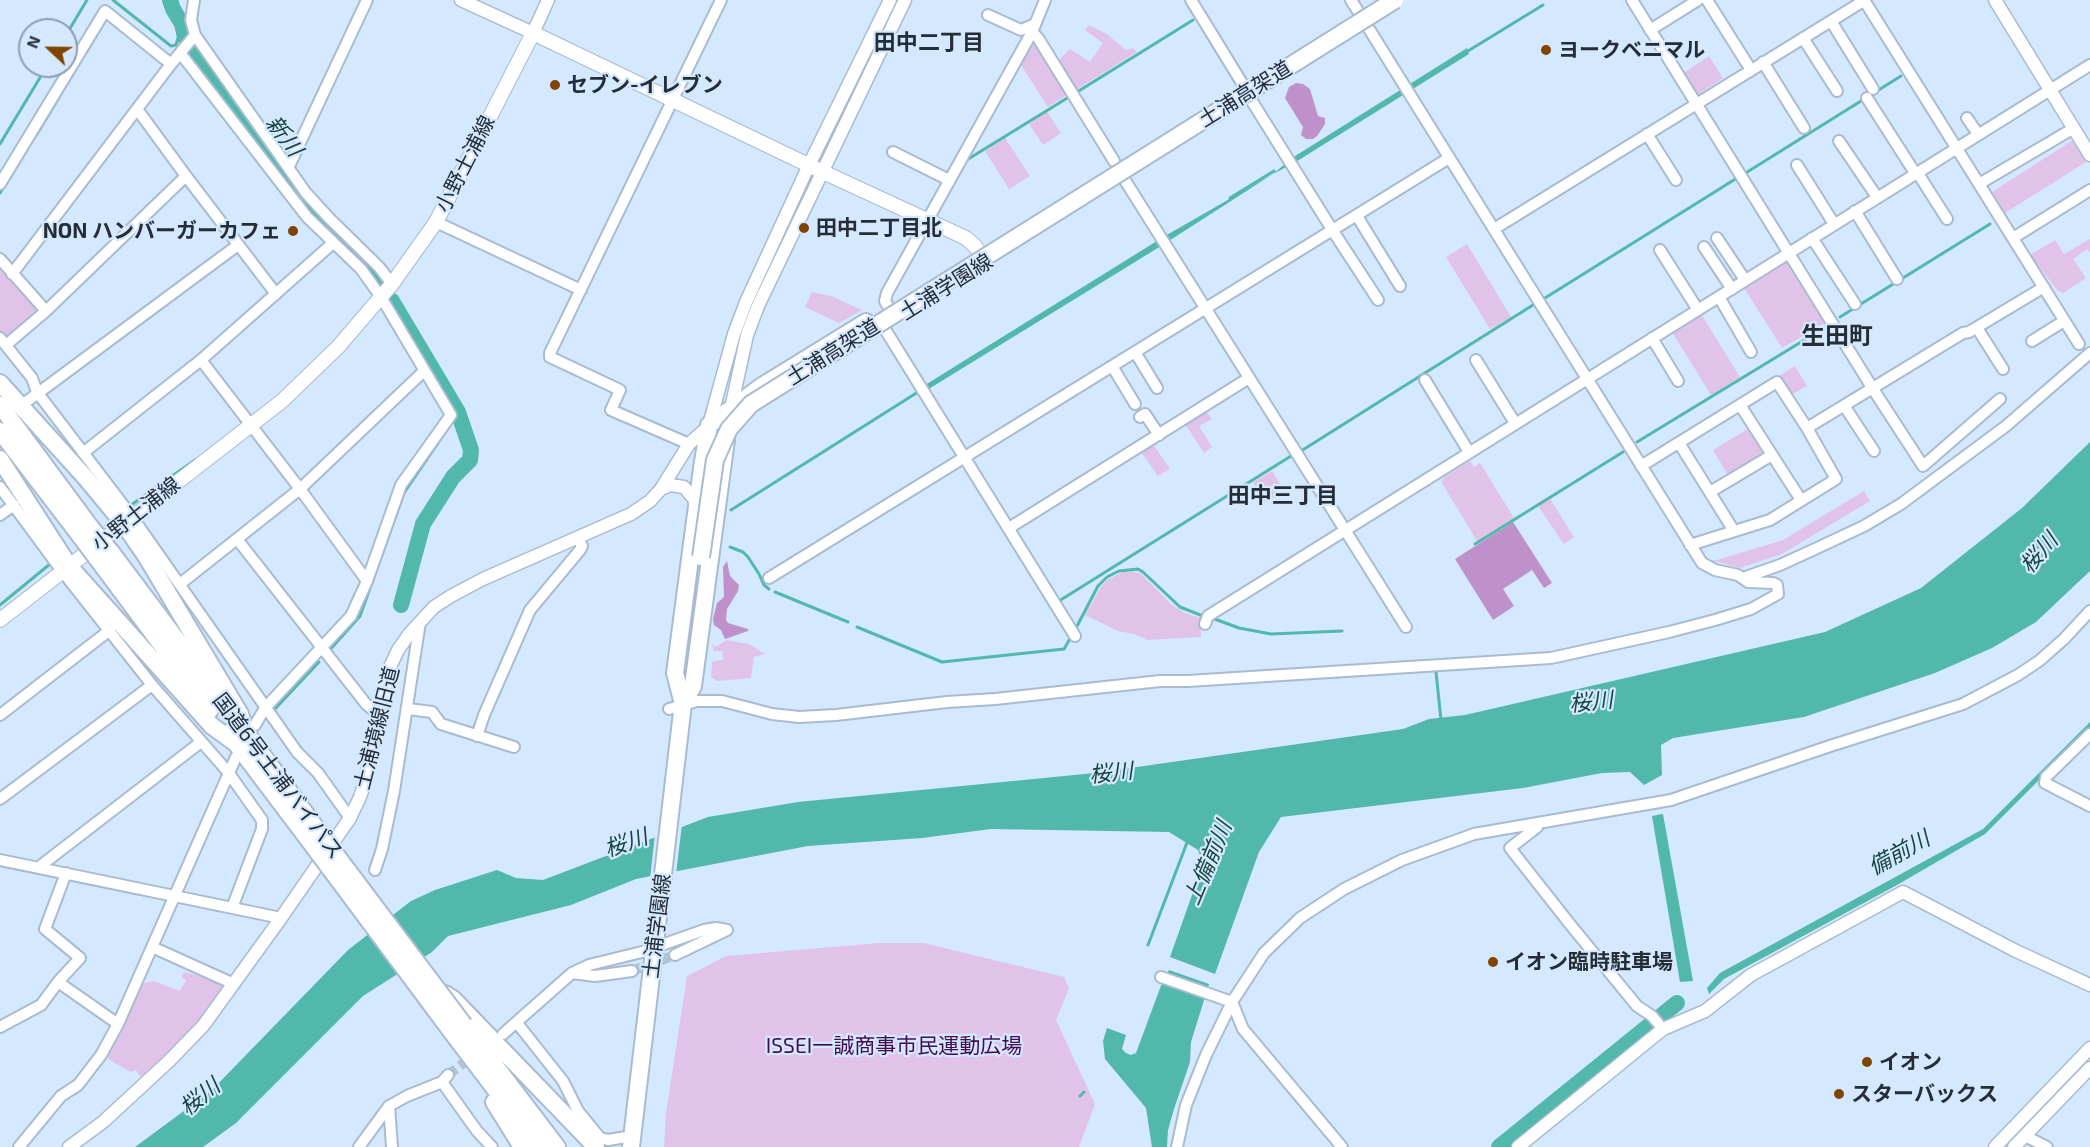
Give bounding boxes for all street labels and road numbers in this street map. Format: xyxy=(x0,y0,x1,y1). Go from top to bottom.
street label: 土浦高架道 xyxy=(1194,55,1296,133)
street label: 小野土浦線 xyxy=(430,112,500,216)
street label: 土浦学園線 xyxy=(895,248,997,326)
street label: 土浦高架道 xyxy=(782,313,884,391)
street label: 小野土浦線 xyxy=(87,472,185,556)
street label: 土浦境線旧道 xyxy=(350,664,404,792)
street label: 国道6号土浦バイパス xyxy=(207,688,349,864)
street label: 土浦学園線 xyxy=(638,872,676,980)

